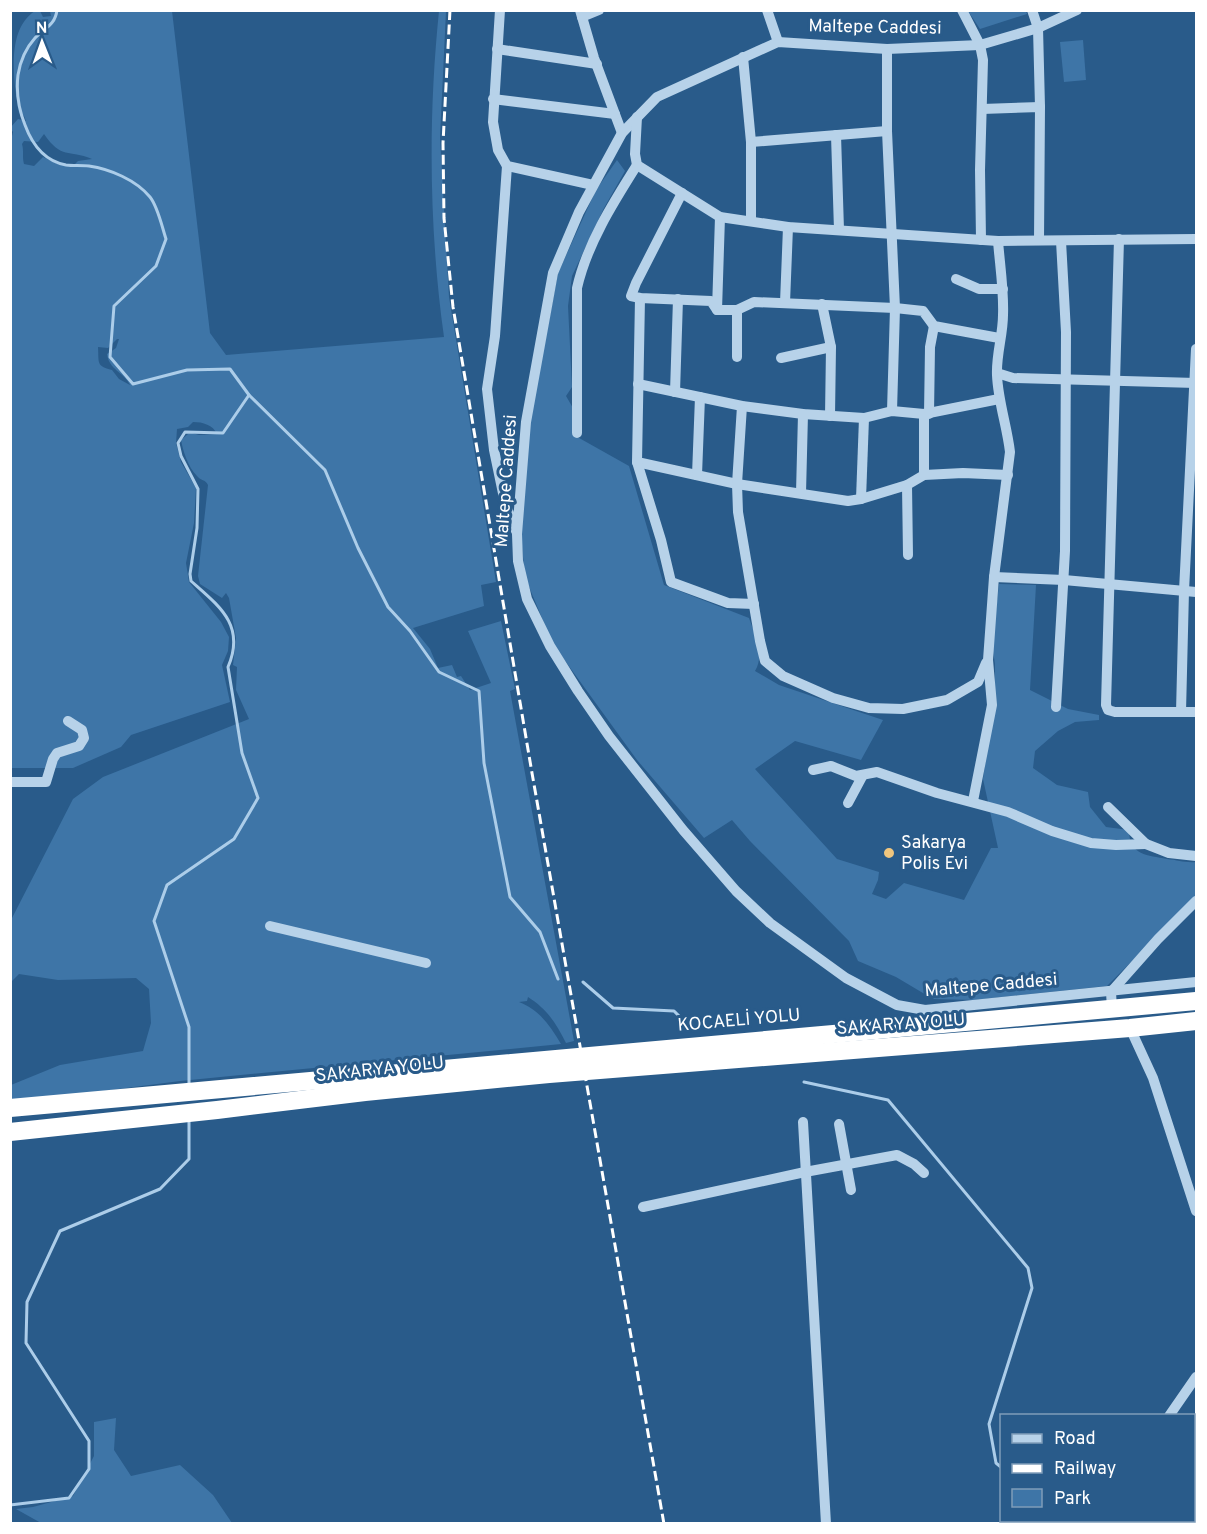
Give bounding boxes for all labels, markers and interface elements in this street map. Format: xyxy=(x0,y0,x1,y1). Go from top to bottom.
north arrow xyxy=(12,12,72,72)
street label: Maltepe Caddesi xyxy=(808,15,942,41)
text: N xyxy=(36,19,48,39)
street label: Maltepe Caddesi xyxy=(491,414,523,548)
place label: Sakarya Polis Evi xyxy=(901,832,968,876)
marker: Sakarya Polis Evi xyxy=(882,846,896,860)
street label: Maltepe Caddesi xyxy=(924,969,1058,1003)
street label: KOCAELİ YOLU xyxy=(676,1002,801,1038)
street label: SAKARYA YOLU xyxy=(836,1009,966,1041)
street label: SAKARYA YOLU xyxy=(315,1052,445,1088)
legend xyxy=(1000,1414,1195,1522)
text: Road xyxy=(1054,1428,1096,1451)
text: Railway xyxy=(1054,1458,1116,1481)
text: Park xyxy=(1054,1488,1091,1511)

